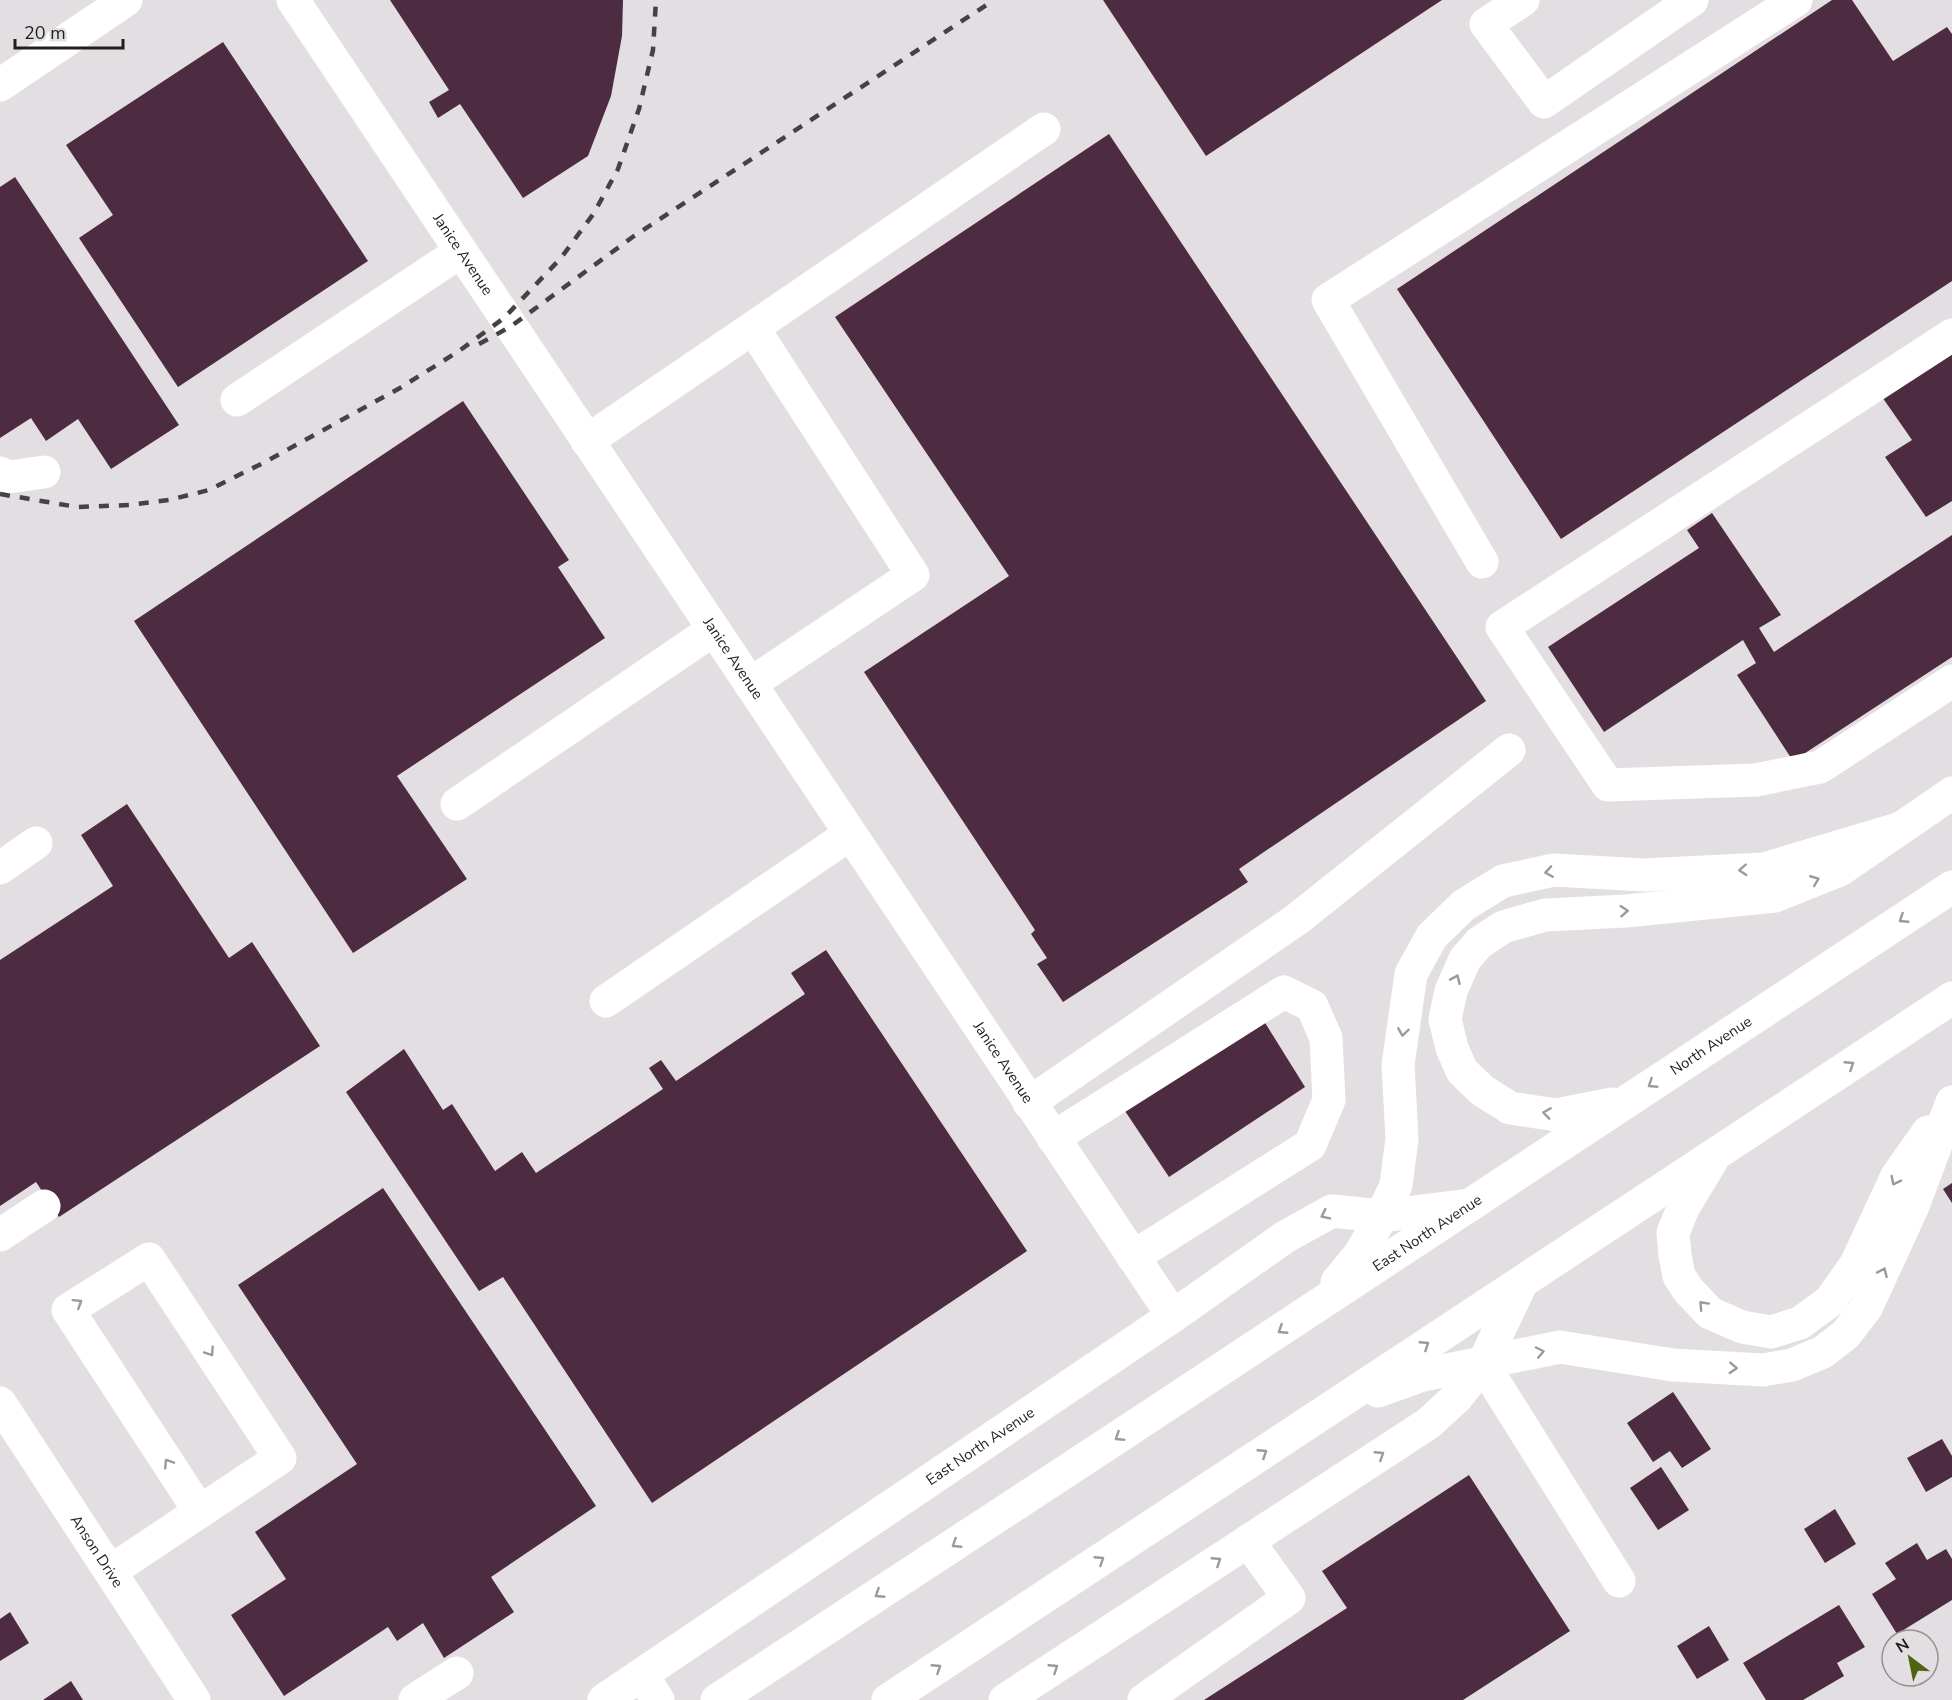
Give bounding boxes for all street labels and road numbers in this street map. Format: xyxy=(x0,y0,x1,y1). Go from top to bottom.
street label: Janice Avenue xyxy=(428,209,498,299)
street label: Janice Avenue xyxy=(698,613,768,703)
street label: North Avenue xyxy=(1666,1011,1756,1080)
street label: Janice Avenue xyxy=(968,1017,1038,1107)
street label: East North Avenue xyxy=(1369,1190,1486,1276)
street label: East North Avenue xyxy=(922,1402,1038,1490)
street label: Anson Drive xyxy=(66,1511,128,1591)

